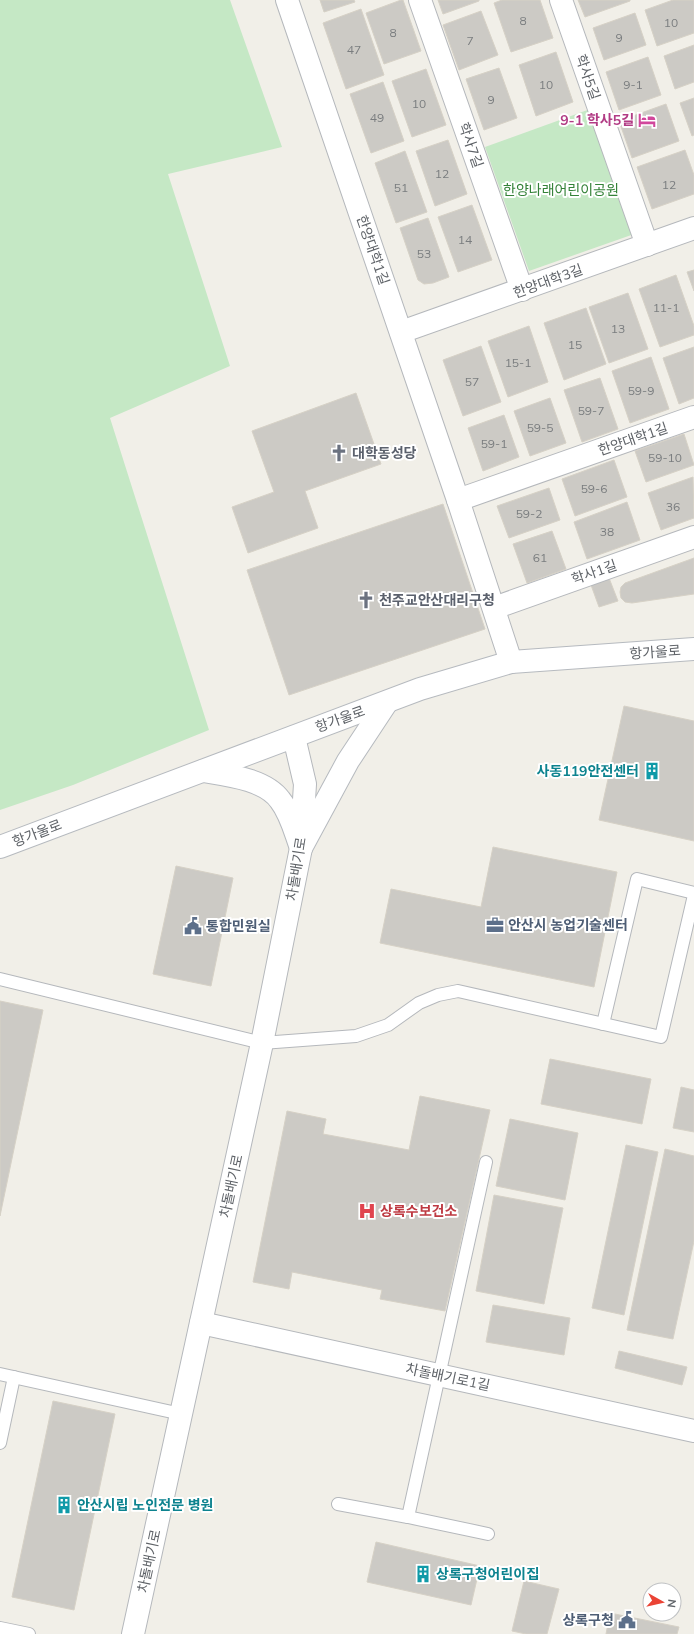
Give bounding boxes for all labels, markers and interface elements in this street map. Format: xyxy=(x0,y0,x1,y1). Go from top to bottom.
house number: 8 xyxy=(519,13,527,28)
house number: 10 xyxy=(664,15,678,30)
house number: 8 xyxy=(389,25,397,40)
house number: 9 xyxy=(615,30,623,45)
house number: 7 xyxy=(466,33,474,48)
house number: 47 xyxy=(347,42,361,57)
street label: 학사5길 xyxy=(572,52,604,102)
house number: 10 xyxy=(539,77,553,92)
house number: 9-1 xyxy=(623,77,643,92)
house number: 9 xyxy=(487,92,495,107)
house number: 10 xyxy=(412,96,426,111)
house number: 49 xyxy=(370,110,384,125)
hotel icon: 9-1 학사5길 xyxy=(637,110,657,130)
place label: 9-1 학사5길 xyxy=(560,111,634,129)
street label: 학사7길 xyxy=(455,120,487,170)
house number: 12 xyxy=(435,166,449,181)
house number: 12 xyxy=(662,177,676,192)
house number: 51 xyxy=(394,180,408,195)
park label: 한양나래어린이공원 xyxy=(503,181,619,199)
street label: 한양대학1길 xyxy=(353,213,393,287)
house number: 14 xyxy=(458,232,472,247)
house number: 53 xyxy=(417,246,431,261)
street label: 한양대학3길 xyxy=(511,260,585,302)
house number: 11-1 xyxy=(653,300,679,315)
house number: 13 xyxy=(611,321,625,336)
house number: 15 xyxy=(568,337,582,352)
house number: 15-1 xyxy=(505,355,531,370)
house number: 57 xyxy=(465,374,479,389)
house number: 59-9 xyxy=(628,383,654,398)
house number: 59-7 xyxy=(578,403,604,418)
street label: 한양대학1길 xyxy=(596,419,670,459)
house number: 59-5 xyxy=(527,420,553,435)
house number: 59-1 xyxy=(481,436,507,451)
church icon: 대학동성당 xyxy=(329,443,349,463)
place label: 대학동성당 xyxy=(352,444,417,462)
house number: 59-10 xyxy=(648,450,682,465)
house number: 59-6 xyxy=(581,481,607,496)
house number: 36 xyxy=(666,499,680,514)
house number: 59-2 xyxy=(516,506,542,521)
house number: 38 xyxy=(600,524,614,539)
house number: 61 xyxy=(533,550,547,565)
street label: 학사1길 xyxy=(569,556,619,588)
church icon: 천주교안산대리구청 xyxy=(356,590,376,610)
place label: 천주교안산대리구청 xyxy=(379,591,495,609)
street label: 항가울로 xyxy=(629,641,681,663)
street label: 항가울로 xyxy=(313,702,367,736)
building icon: 사동119안전센터 xyxy=(642,761,662,781)
place label: 사동119안전센터 xyxy=(537,762,639,780)
street label: 항가울로 xyxy=(10,815,64,851)
street label: 차돌배기로 xyxy=(282,836,310,902)
office icon: 안산시 농업기술센터 xyxy=(485,915,505,935)
public building icon: 통합민원실 xyxy=(183,916,203,936)
place label: 안산시 농업기술센터 xyxy=(508,916,628,934)
place label: 통합민원실 xyxy=(206,917,270,935)
street label: 차돌배기로 xyxy=(216,1153,247,1219)
hospital icon: 상록수보건소 xyxy=(357,1201,377,1221)
place label: 상록수보건소 xyxy=(380,1202,457,1220)
street label: 차돌배기로1길 xyxy=(404,1359,492,1395)
building icon: 안산시립 노인전문 병원 xyxy=(54,1495,74,1515)
place label: 안산시립 노인전문 병원 xyxy=(77,1496,213,1514)
street label: 차돌배기로 xyxy=(134,1528,165,1594)
building icon: 상록구청어린이집 xyxy=(413,1564,433,1584)
place label: 상록구청어린이집 xyxy=(436,1565,539,1583)
north arrow xyxy=(642,1582,682,1622)
text: N xyxy=(664,1598,679,1608)
public building icon: 상록구청 xyxy=(617,1610,637,1630)
place label: 상록구청 xyxy=(562,1611,614,1629)

